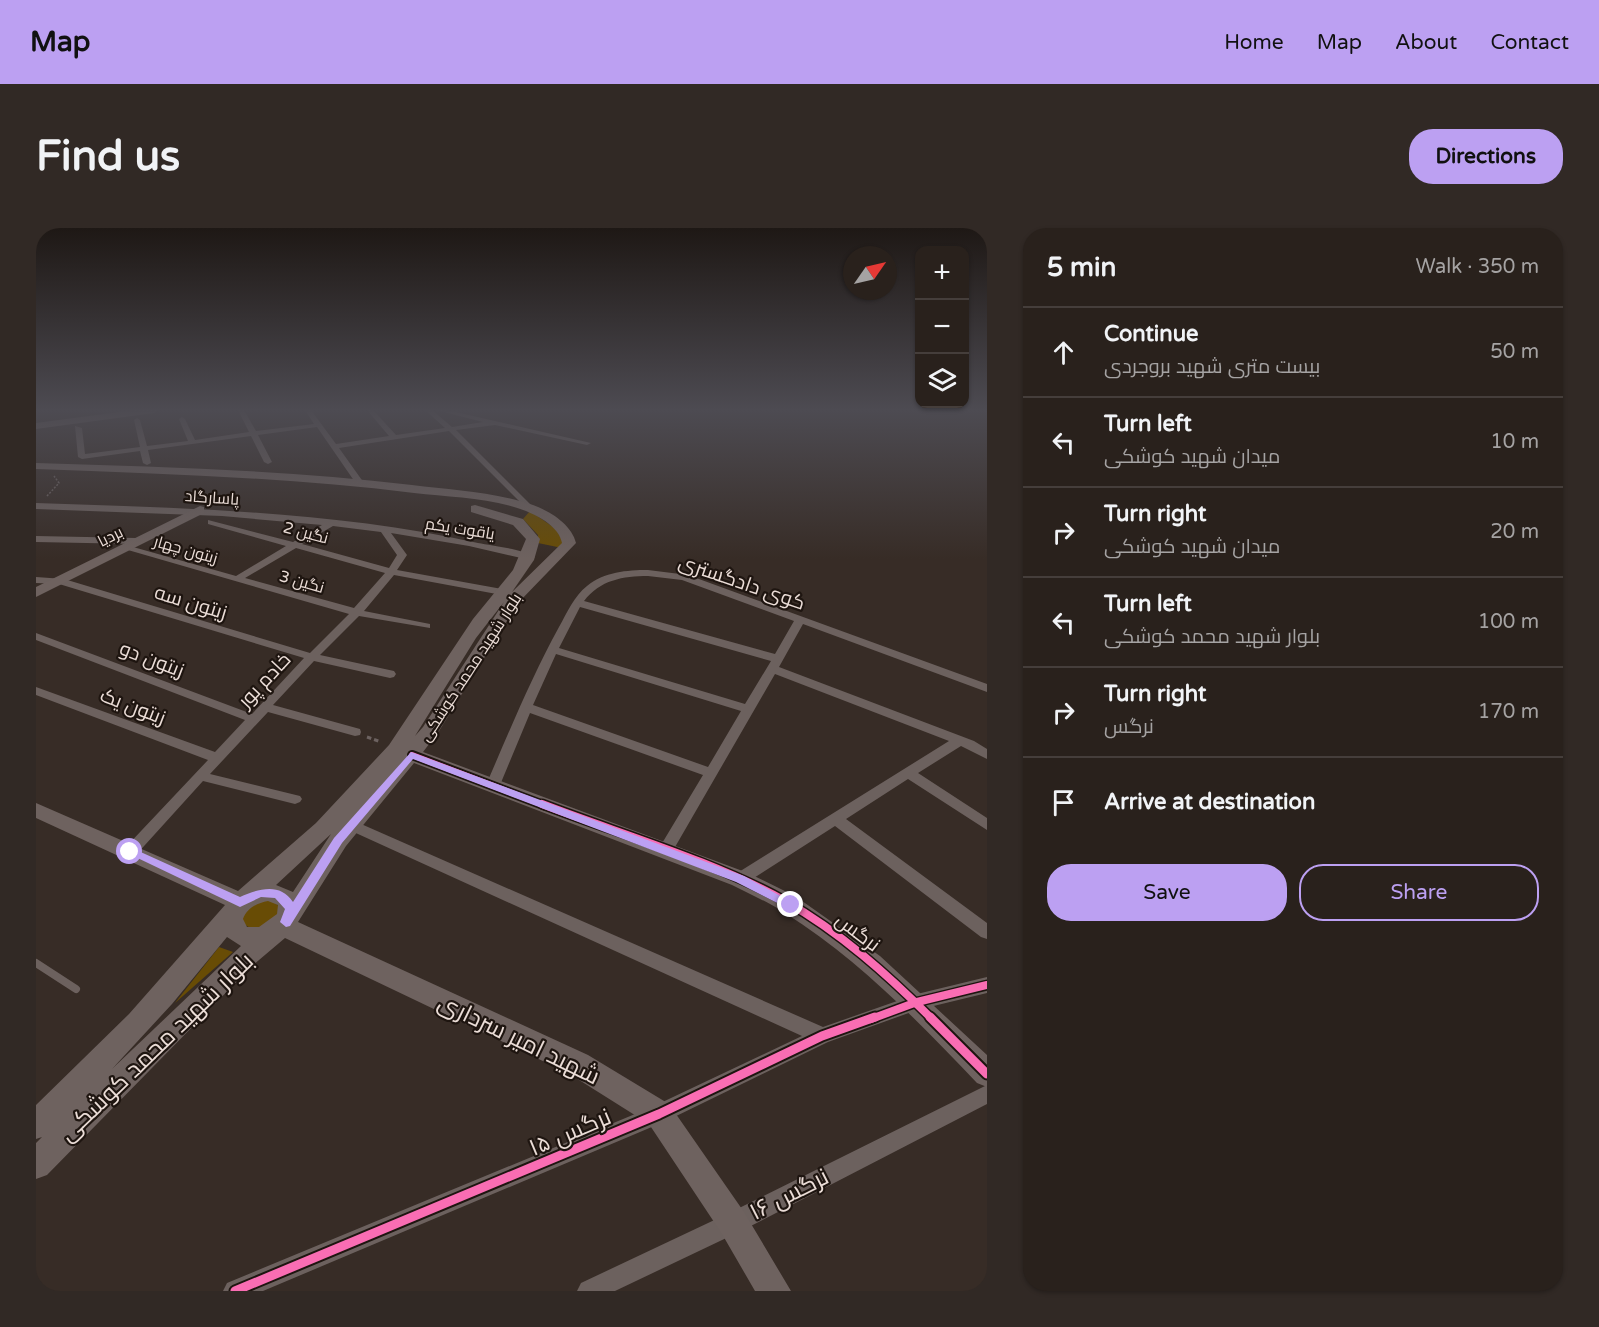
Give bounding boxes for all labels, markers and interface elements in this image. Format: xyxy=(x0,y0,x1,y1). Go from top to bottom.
text: Map xyxy=(30,25,90,59)
text: Home xyxy=(1224,30,1284,55)
text: Map xyxy=(1317,30,1362,55)
text: About xyxy=(1395,30,1457,55)
text: Contact xyxy=(1490,30,1569,55)
button: Directions xyxy=(1409,129,1563,184)
text: Find us xyxy=(36,131,180,182)
north arrow xyxy=(843,246,897,300)
map controls xyxy=(915,246,969,408)
button: + xyxy=(915,246,969,300)
text: 5 min xyxy=(1047,252,1116,283)
text: Walk · 350 m xyxy=(1416,255,1539,279)
button: − xyxy=(915,300,969,354)
text: Continue xyxy=(1104,321,1199,347)
icon: ahead xyxy=(1047,336,1080,369)
text: 50 m xyxy=(1490,340,1539,364)
button: layers xyxy=(915,354,969,408)
text: بیست متری شهید بروجردی xyxy=(1104,355,1320,379)
text: Turn left xyxy=(1104,411,1192,437)
icon: left xyxy=(1047,426,1080,459)
text: 10 m xyxy=(1490,430,1539,454)
text: میدان شهید کوشکی xyxy=(1104,445,1280,469)
street label: پاسارگاد xyxy=(184,486,240,511)
text: Turn right xyxy=(1104,501,1206,527)
street label: یاقوت یکم xyxy=(423,514,497,545)
icon: right xyxy=(1047,516,1080,549)
street label: نگین 2 xyxy=(281,517,330,549)
text: 20 m xyxy=(1490,520,1539,544)
street label: بردیا xyxy=(94,522,126,552)
street label: زیتون چهار xyxy=(150,531,220,570)
text: میدان شهید کوشکی xyxy=(1104,535,1280,559)
street label: کوی دادگستری xyxy=(675,550,808,616)
street label: نگین 3 xyxy=(277,566,326,598)
street label: زیتون سه xyxy=(151,581,230,625)
street label: بلوار شهید محمد کوشکی xyxy=(415,590,526,746)
text: Turn left xyxy=(1104,591,1192,617)
icon: left xyxy=(1047,606,1080,639)
text: 100 m xyxy=(1478,610,1539,634)
text: بلوار شهید محمد کوشکی xyxy=(1104,625,1320,649)
street label: زیتون دو xyxy=(116,637,187,683)
street label: خادم پور xyxy=(233,648,297,715)
text: Turn right xyxy=(1104,681,1206,707)
street label: زیتون یک xyxy=(96,684,169,730)
icon: right xyxy=(1047,696,1080,729)
text: 170 m xyxy=(1478,700,1539,724)
text: نرگس xyxy=(1104,715,1154,739)
icon: arrive xyxy=(1047,786,1080,819)
text: Arrive at destination xyxy=(1104,789,1315,815)
route start xyxy=(116,838,142,864)
button: Save xyxy=(1047,864,1287,921)
button: Share xyxy=(1299,864,1539,921)
route end xyxy=(777,891,803,917)
street label: نرگس xyxy=(830,908,884,957)
street label: بلوار شهید محمد کوشکی xyxy=(53,947,260,1148)
street label: شهید امیر سرداری xyxy=(433,988,605,1091)
street label: نرگس ۱۵ xyxy=(525,1102,616,1163)
street label: نرگس ۱۶ xyxy=(745,1162,834,1227)

